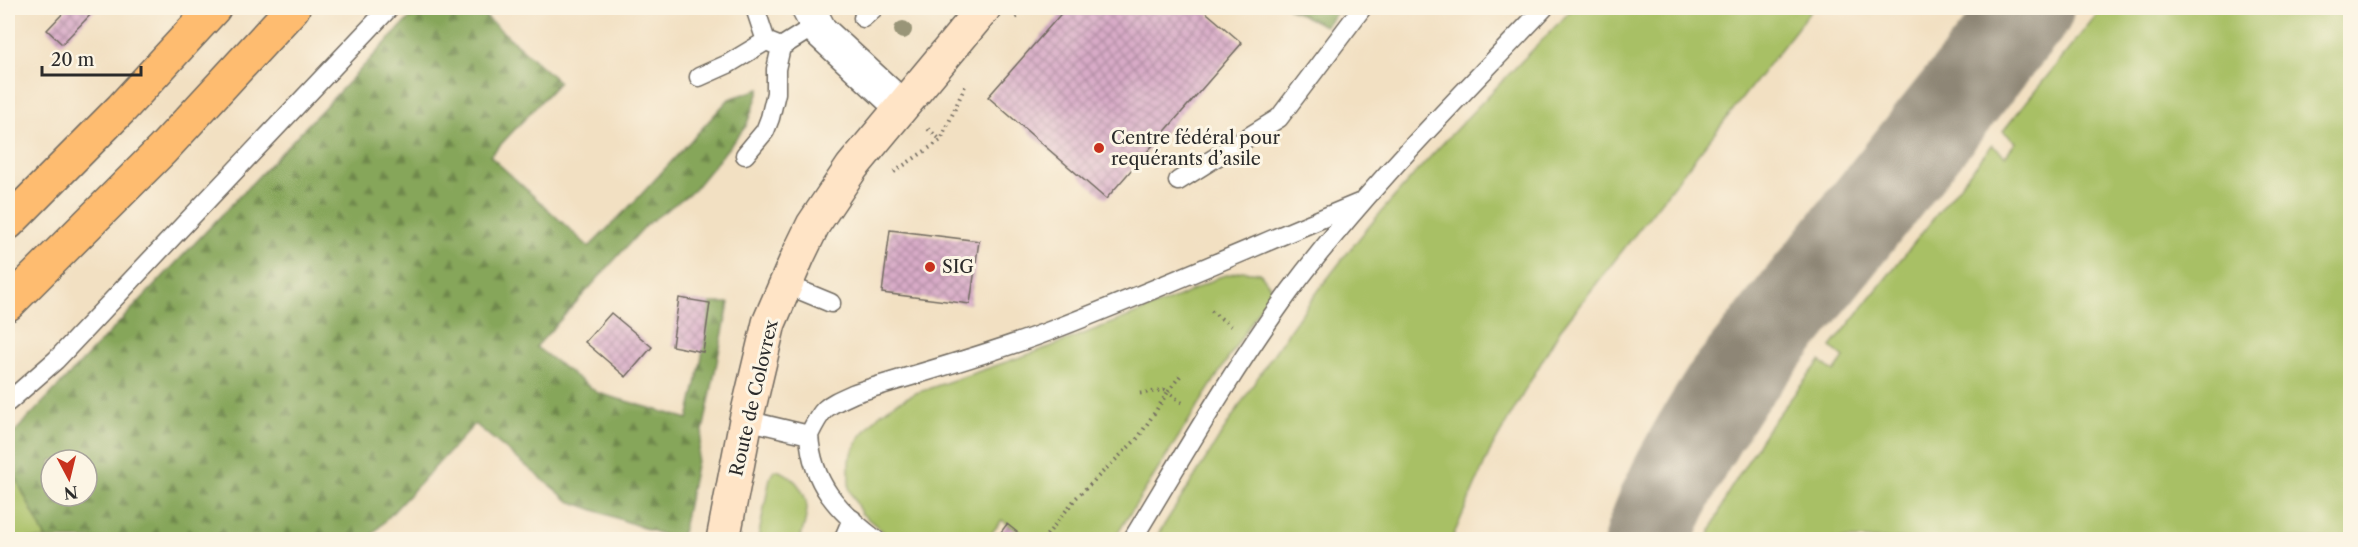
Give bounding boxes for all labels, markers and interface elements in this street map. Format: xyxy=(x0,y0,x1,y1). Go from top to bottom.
scale bar xyxy=(42,39,141,77)
text: 20 m xyxy=(51,49,95,71)
place label: Centre fédéral pour requérants d’asile xyxy=(1111,127,1280,170)
marker: Centre fédéral pour requérants d’asile xyxy=(1092,141,1106,155)
place label: SIG xyxy=(942,256,974,278)
marker: SIG xyxy=(923,260,937,274)
street label: Route de Colovrex xyxy=(725,317,783,478)
north arrow xyxy=(39,448,99,508)
text: N xyxy=(63,482,79,504)

